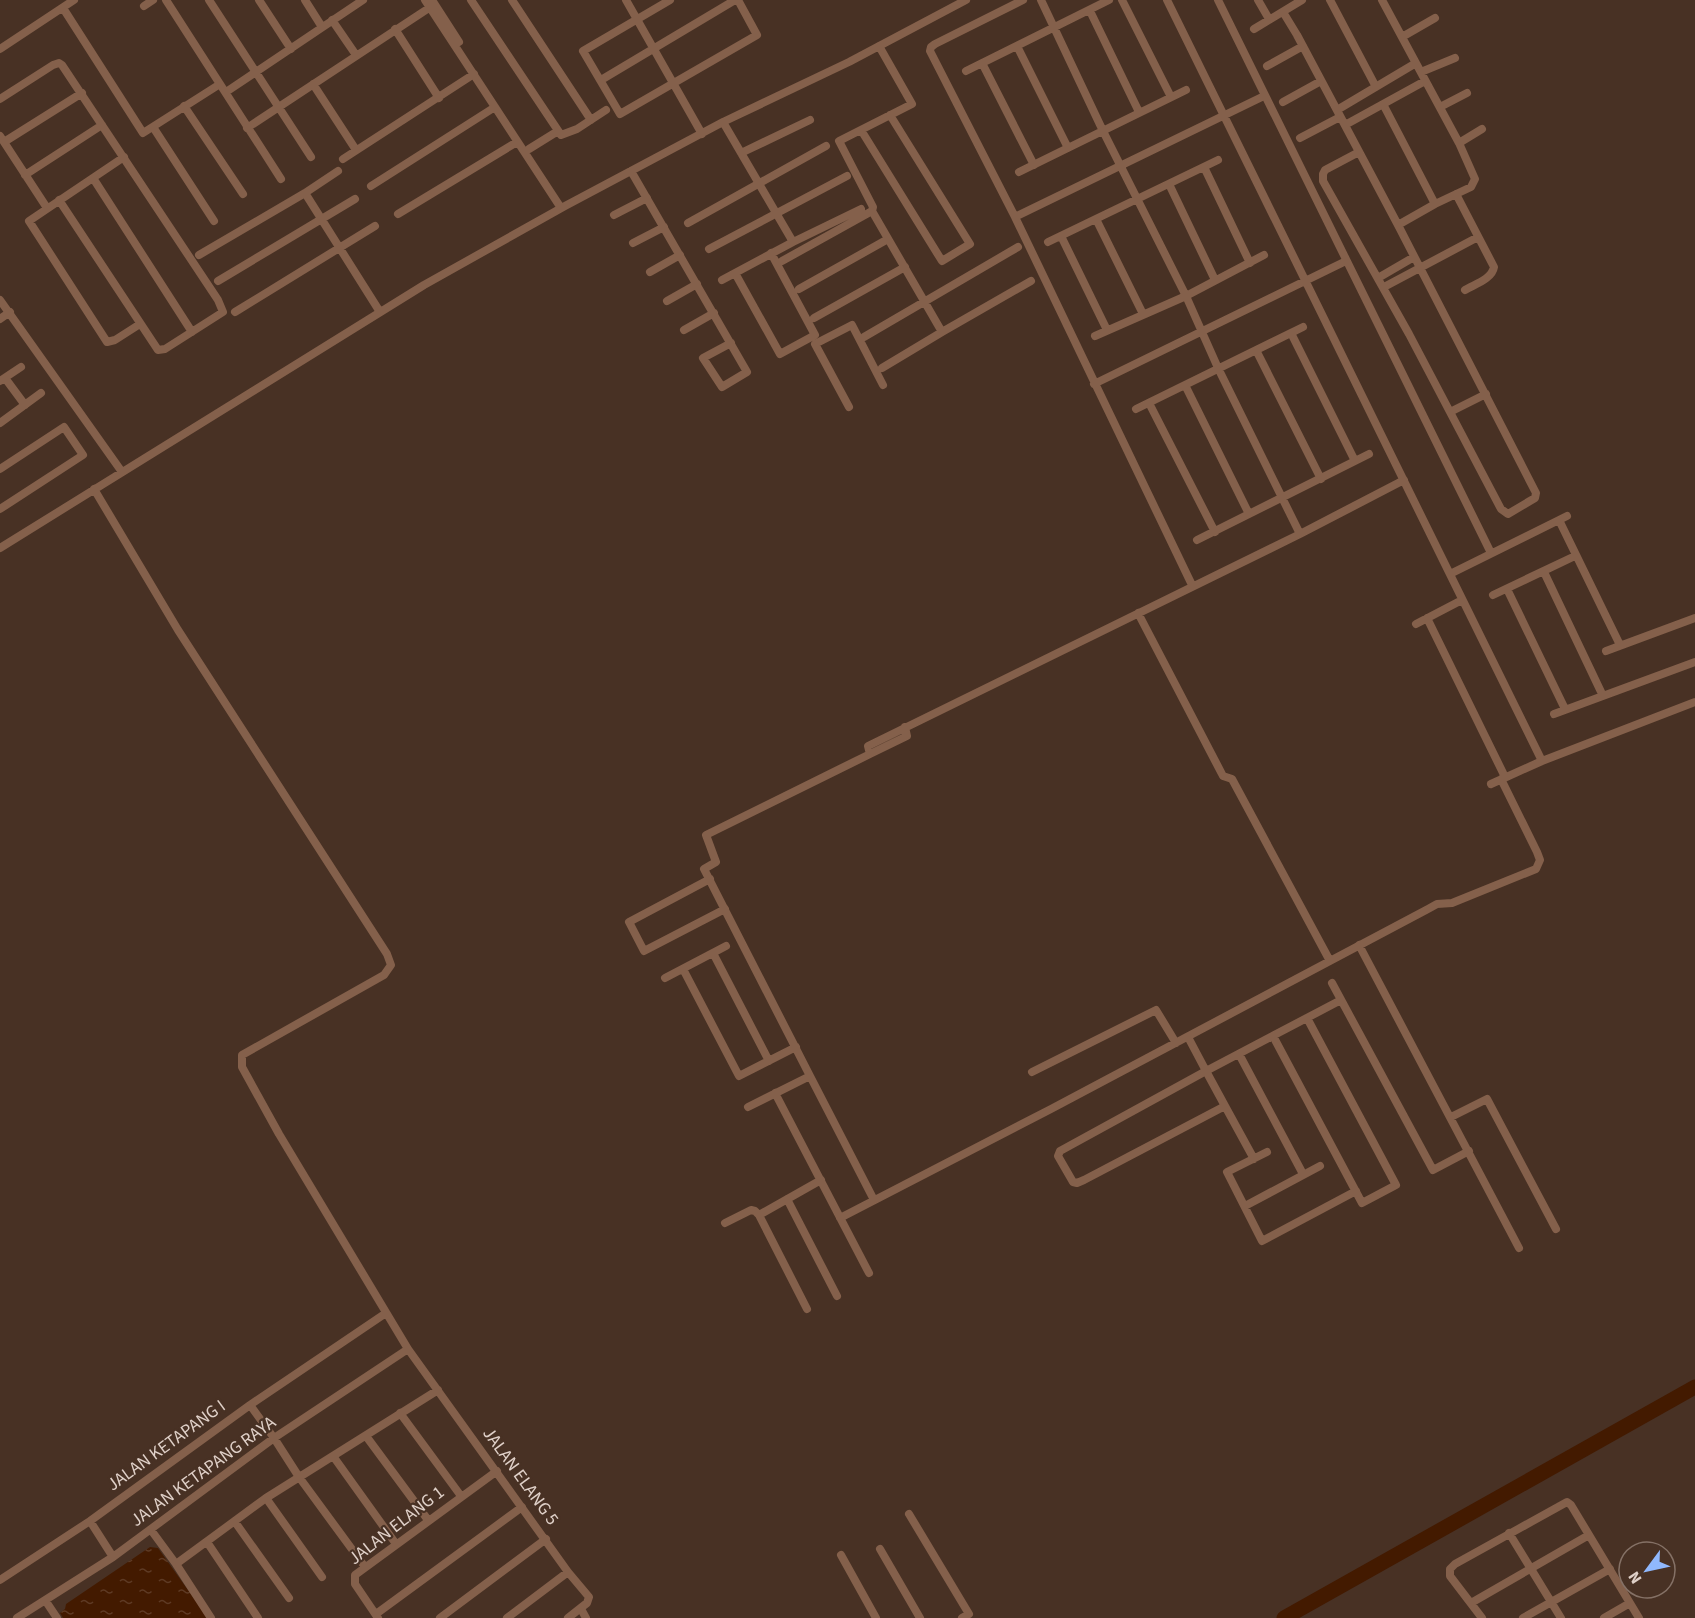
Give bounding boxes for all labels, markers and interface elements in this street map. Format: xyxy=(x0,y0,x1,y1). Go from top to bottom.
street label: JALAN KETAPANG I xyxy=(102,1394,231,1497)
street label: JALAN KETAPANG RAYA xyxy=(126,1410,281,1533)
street label: JALAN ELANG 5 xyxy=(477,1422,565,1530)
street label: JALAN ELANG 1 xyxy=(343,1480,450,1571)
north arrow xyxy=(1617,1540,1677,1600)
text: N xyxy=(1623,1567,1647,1588)

